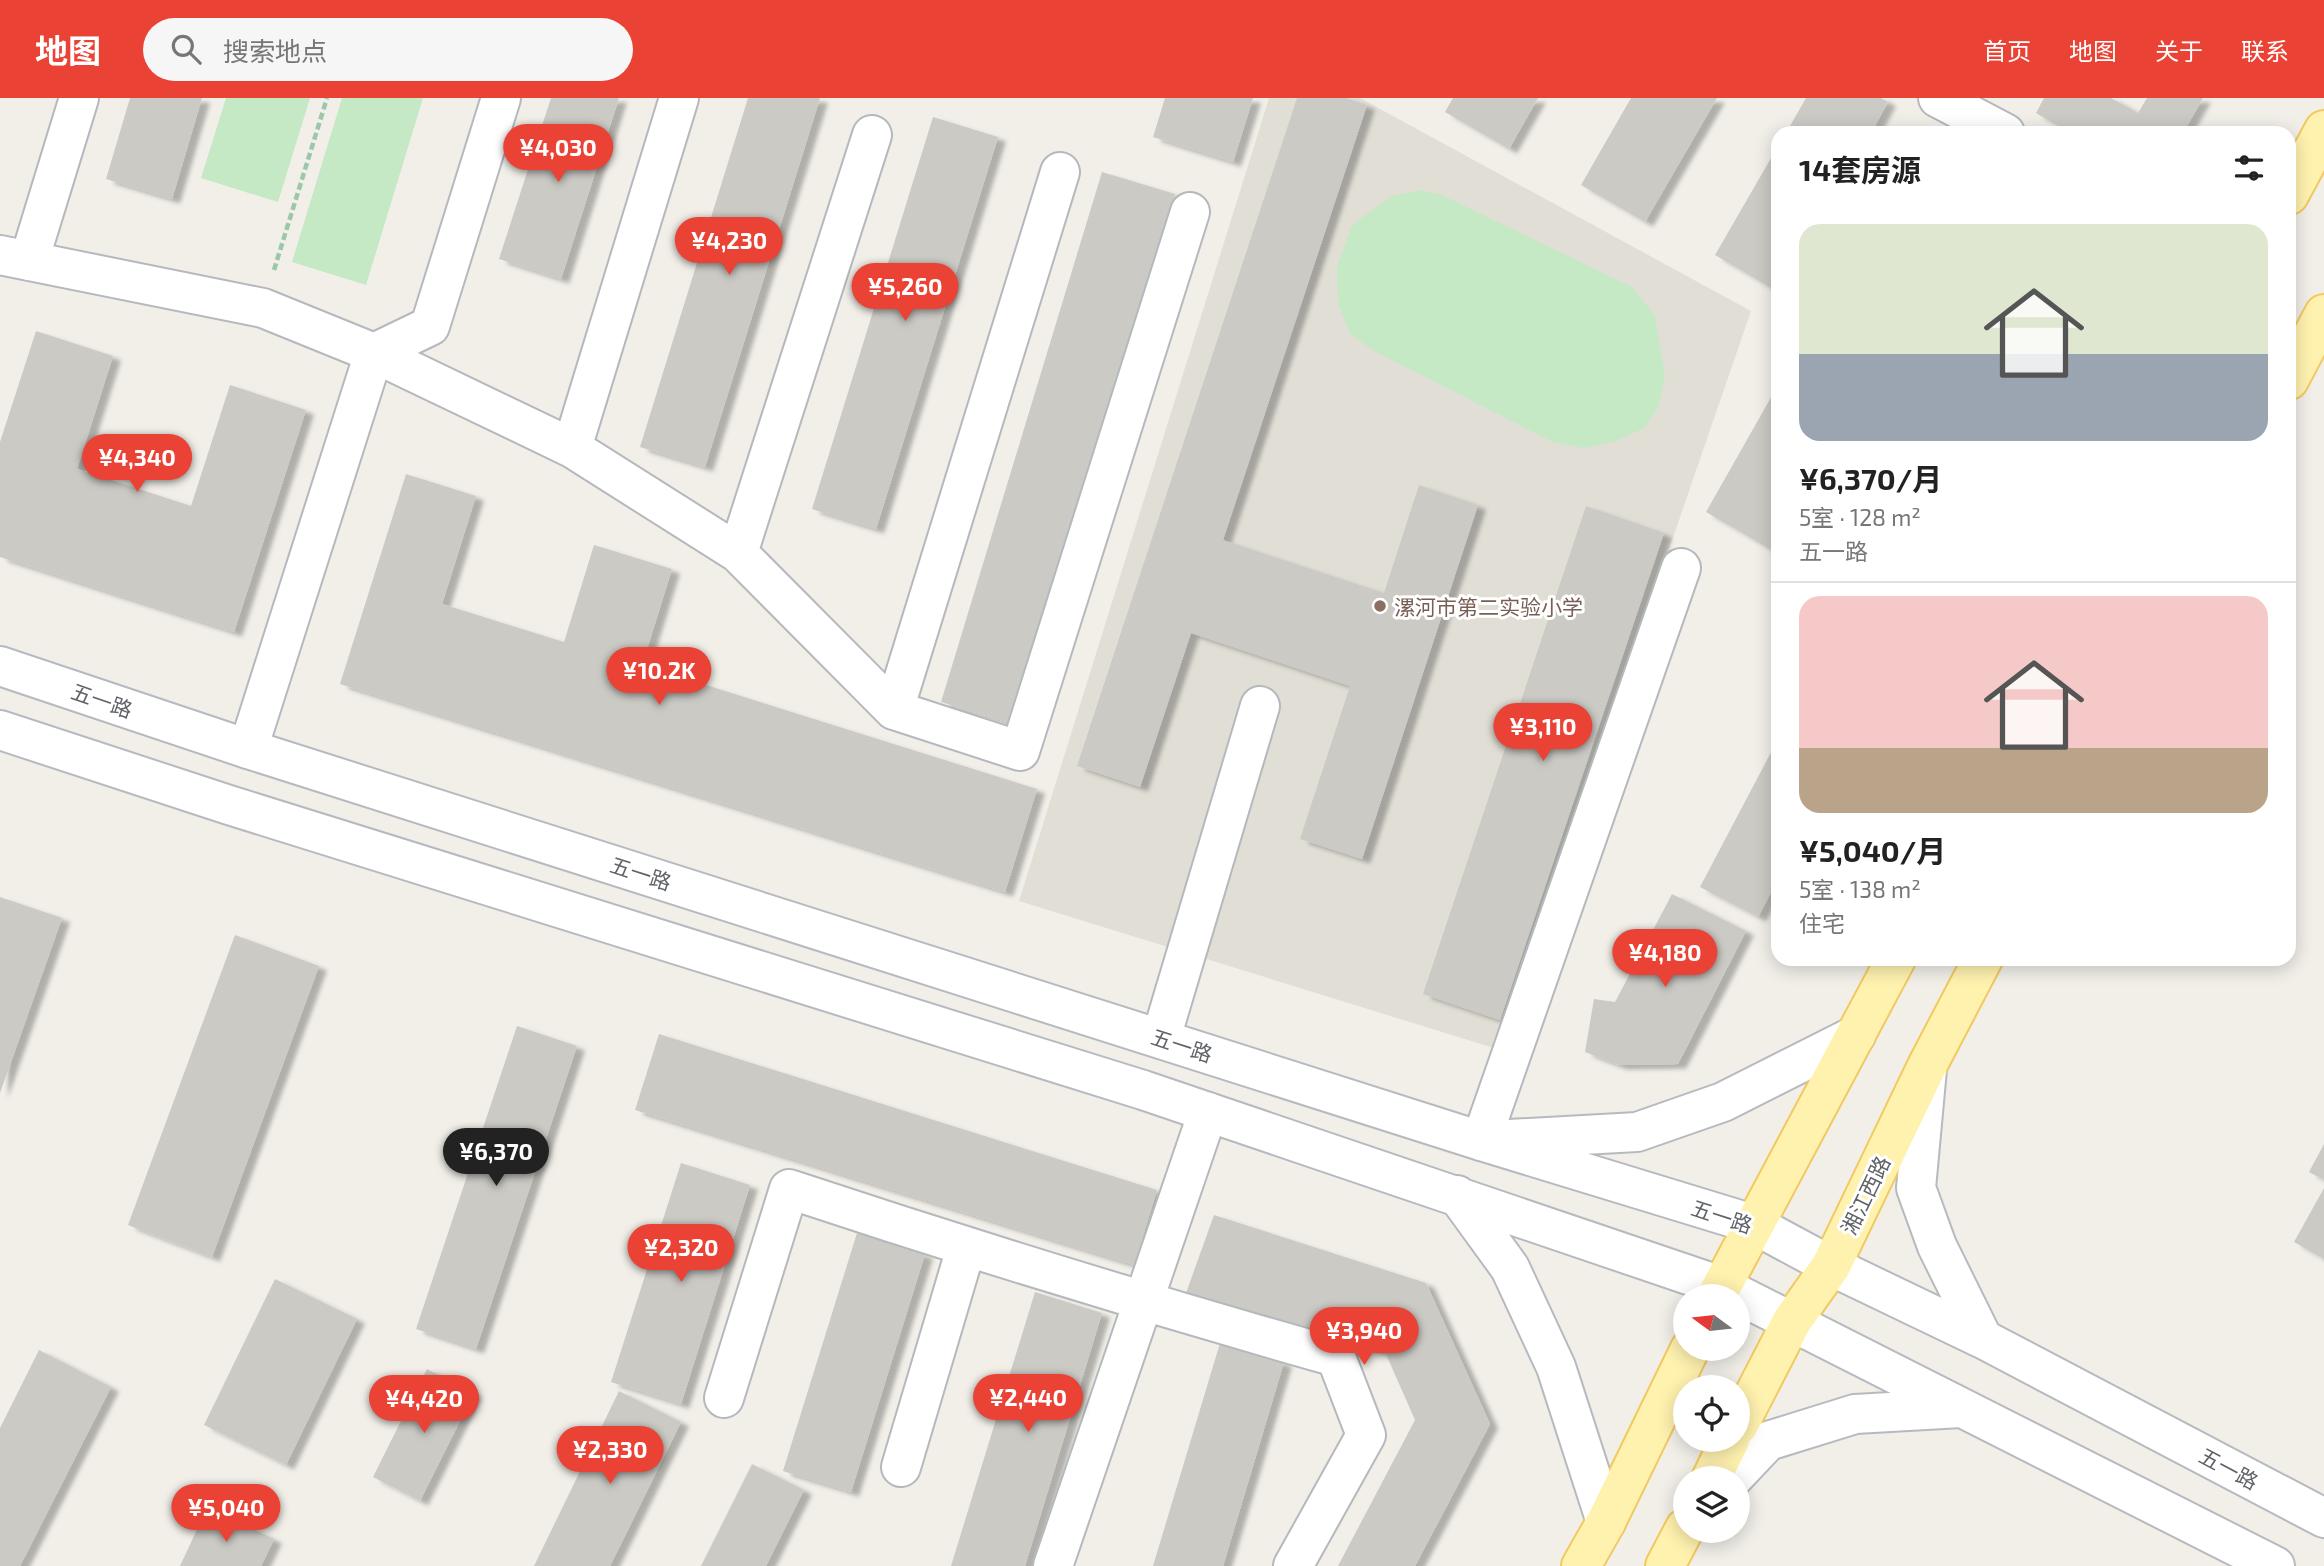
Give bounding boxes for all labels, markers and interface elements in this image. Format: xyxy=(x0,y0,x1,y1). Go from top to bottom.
search box xyxy=(143,18,633,81)
text: 地图 xyxy=(35,30,101,70)
icon: search xyxy=(167,30,205,68)
text: 搜索地点 xyxy=(223,35,327,66)
text: 首页 xyxy=(1983,36,2031,65)
text: 地图 xyxy=(2069,36,2117,65)
text: 关于 xyxy=(2155,36,2203,65)
text: 联系 xyxy=(2241,36,2289,65)
pin: ¥4,030 xyxy=(501,125,615,184)
text: ¥4,030 xyxy=(519,133,597,161)
icon: filters xyxy=(2230,149,2268,187)
text: 14套房源 xyxy=(1799,151,1921,187)
pin: ¥4,230 xyxy=(672,218,786,277)
text: ¥4,230 xyxy=(691,226,767,254)
pin: ¥5,260 xyxy=(848,264,962,323)
icon: home xyxy=(1971,270,2097,396)
text: ¥5,260 xyxy=(868,272,942,300)
pin: ¥4,340 xyxy=(80,434,194,494)
text: ¥4,340 xyxy=(98,443,176,471)
text: ¥6,370/月 xyxy=(1799,460,1942,496)
text: 5室 · 128 m² xyxy=(1799,503,1921,531)
text: 五一路 xyxy=(1799,537,1868,565)
place label: 漯河市第二实验小学 xyxy=(1394,594,1583,619)
marker: 漯河市第二实验小学 xyxy=(1372,598,1388,614)
icon: home xyxy=(1971,642,2097,768)
pin: ¥10.2K xyxy=(602,648,716,707)
text: ¥10.2K xyxy=(622,656,696,684)
street label: 五一路 xyxy=(68,678,136,722)
pin: ¥3,110 xyxy=(1486,704,1600,763)
text: ¥3,110 xyxy=(1509,712,1577,740)
text: ¥5,040/月 xyxy=(1799,832,1946,868)
street label: 五一路 xyxy=(607,851,675,895)
text: 5室 · 138 m² xyxy=(1799,875,1921,903)
text: 住宅 xyxy=(1799,909,1845,937)
pin: ¥4,180 xyxy=(1608,930,1722,989)
text: ¥4,180 xyxy=(1628,938,1702,966)
street label: 五一路 xyxy=(1148,1023,1216,1067)
pin: ¥6,370 xyxy=(439,1128,553,1188)
text: ¥6,370 xyxy=(459,1137,533,1165)
street label: 湘江西路 xyxy=(1835,1152,1895,1238)
street label: 五一路 xyxy=(1688,1194,1756,1238)
pin: ¥2,320 xyxy=(624,1224,738,1284)
text: ¥2,320 xyxy=(643,1233,719,1261)
north arrow xyxy=(1673,1284,1750,1362)
map controls xyxy=(1673,1284,1750,1543)
pin: ¥3,940 xyxy=(1307,1308,1421,1367)
text: ¥3,940 xyxy=(1326,1316,1402,1344)
pin: ¥2,440 xyxy=(971,1374,1085,1434)
button: locate xyxy=(1673,1375,1750,1452)
pin: ¥4,420 xyxy=(367,1376,481,1435)
text: ¥2,440 xyxy=(989,1383,1067,1411)
text: ¥4,420 xyxy=(385,1384,463,1412)
pin: ¥2,330 xyxy=(553,1426,667,1486)
text: ¥2,330 xyxy=(573,1435,647,1463)
street label: 五一路 xyxy=(2195,1442,2263,1494)
button: layers xyxy=(1673,1466,1750,1543)
pin: ¥5,040 xyxy=(169,1484,283,1544)
text: ¥5,040 xyxy=(187,1493,265,1521)

